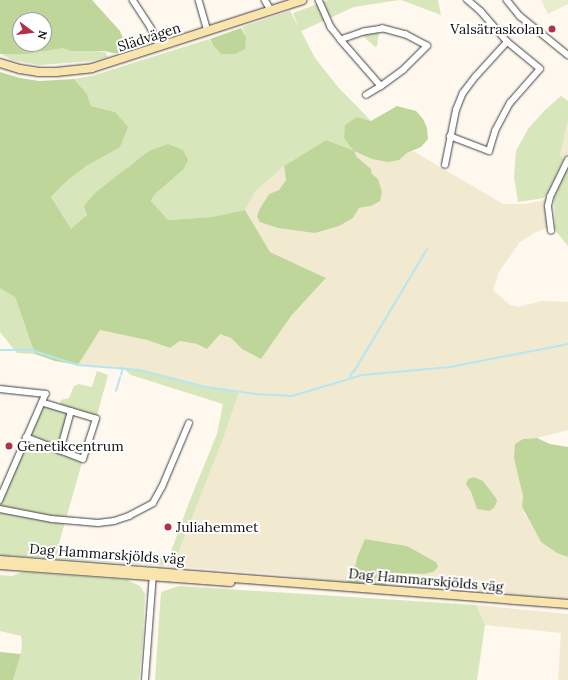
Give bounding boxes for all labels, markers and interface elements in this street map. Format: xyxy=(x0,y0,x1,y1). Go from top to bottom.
north arrow xyxy=(12,12,52,52)
street label: Slädvägen xyxy=(115,19,183,55)
place label: Valsätraskolan xyxy=(450,21,544,37)
marker: Valsätraskolan xyxy=(547,24,557,34)
text: N xyxy=(35,29,50,41)
place label: Genetikcentrum xyxy=(17,438,124,454)
marker: Genetikcentrum xyxy=(4,441,14,451)
place label: Juliahemmet xyxy=(176,519,258,535)
marker: Juliahemmet xyxy=(163,522,173,532)
street label: Dag Hammarskjölds väg xyxy=(29,540,185,568)
street label: Dag Hammarskjölds väg xyxy=(348,565,504,595)

